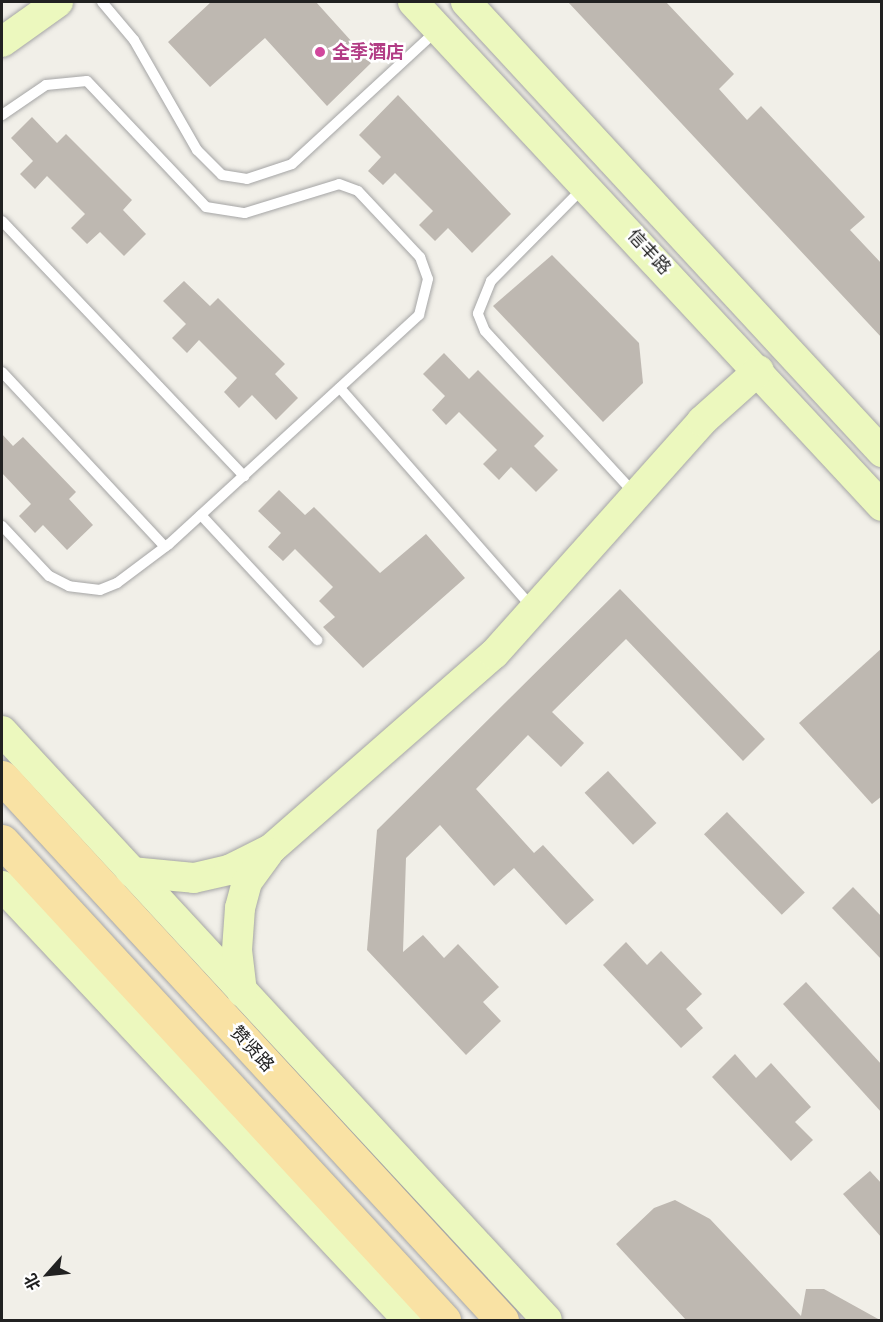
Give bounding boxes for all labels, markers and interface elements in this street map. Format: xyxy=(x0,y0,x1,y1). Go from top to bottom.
place label: 全季酒店 xyxy=(332,41,404,63)
marker: 全季酒店 xyxy=(313,45,327,59)
street label: 信丰路 xyxy=(623,225,675,279)
street label: 赞贤路 xyxy=(226,1022,278,1076)
north arrow xyxy=(18,1244,78,1304)
text: 北 xyxy=(19,1271,45,1294)

